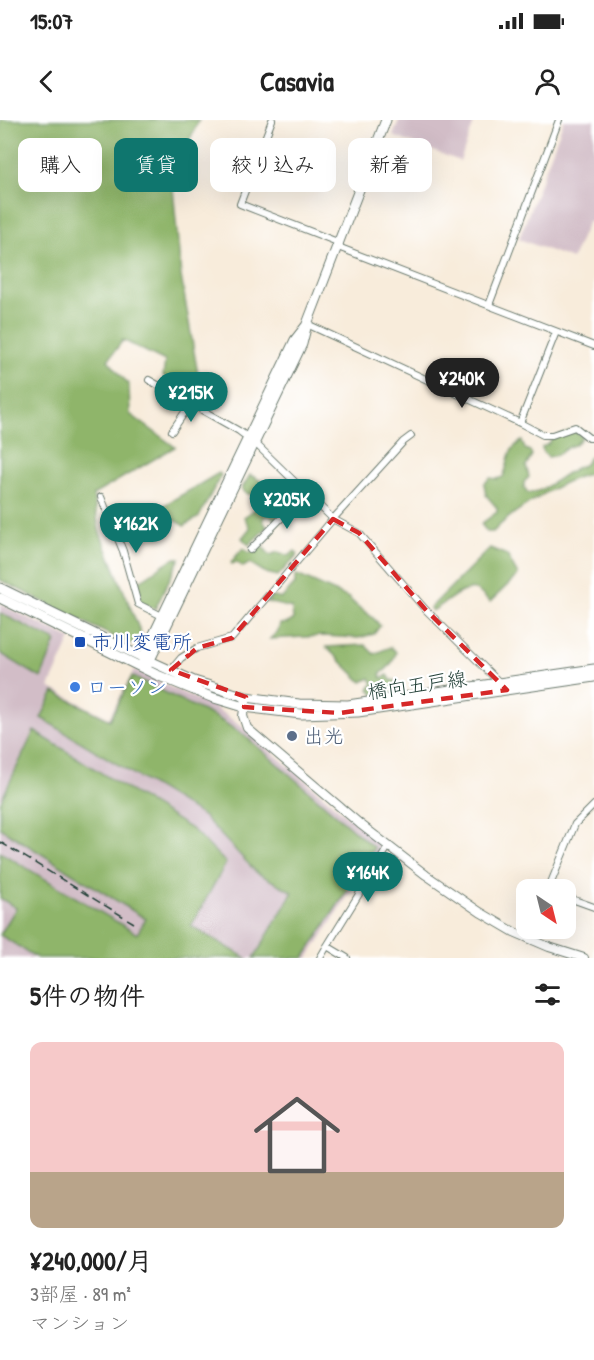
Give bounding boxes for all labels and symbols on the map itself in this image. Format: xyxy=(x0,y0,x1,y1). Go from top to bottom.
pin: ¥240K xyxy=(420,358,504,409)
pin: ¥215K xyxy=(149,372,233,423)
pin: ¥205K xyxy=(245,479,329,530)
pin: ¥162K xyxy=(94,503,178,554)
place label: 市川変電所 xyxy=(92,628,192,655)
marker: 市川変電所 xyxy=(73,635,87,649)
street label: 橋向五戸線 xyxy=(366,664,468,705)
place label: ローソン xyxy=(87,673,167,700)
marker: ローソン xyxy=(68,680,82,694)
place label: 出光 xyxy=(304,722,344,749)
marker: 出光 xyxy=(285,729,299,743)
pin: ¥164K xyxy=(326,852,410,903)
north arrow xyxy=(516,879,576,939)

